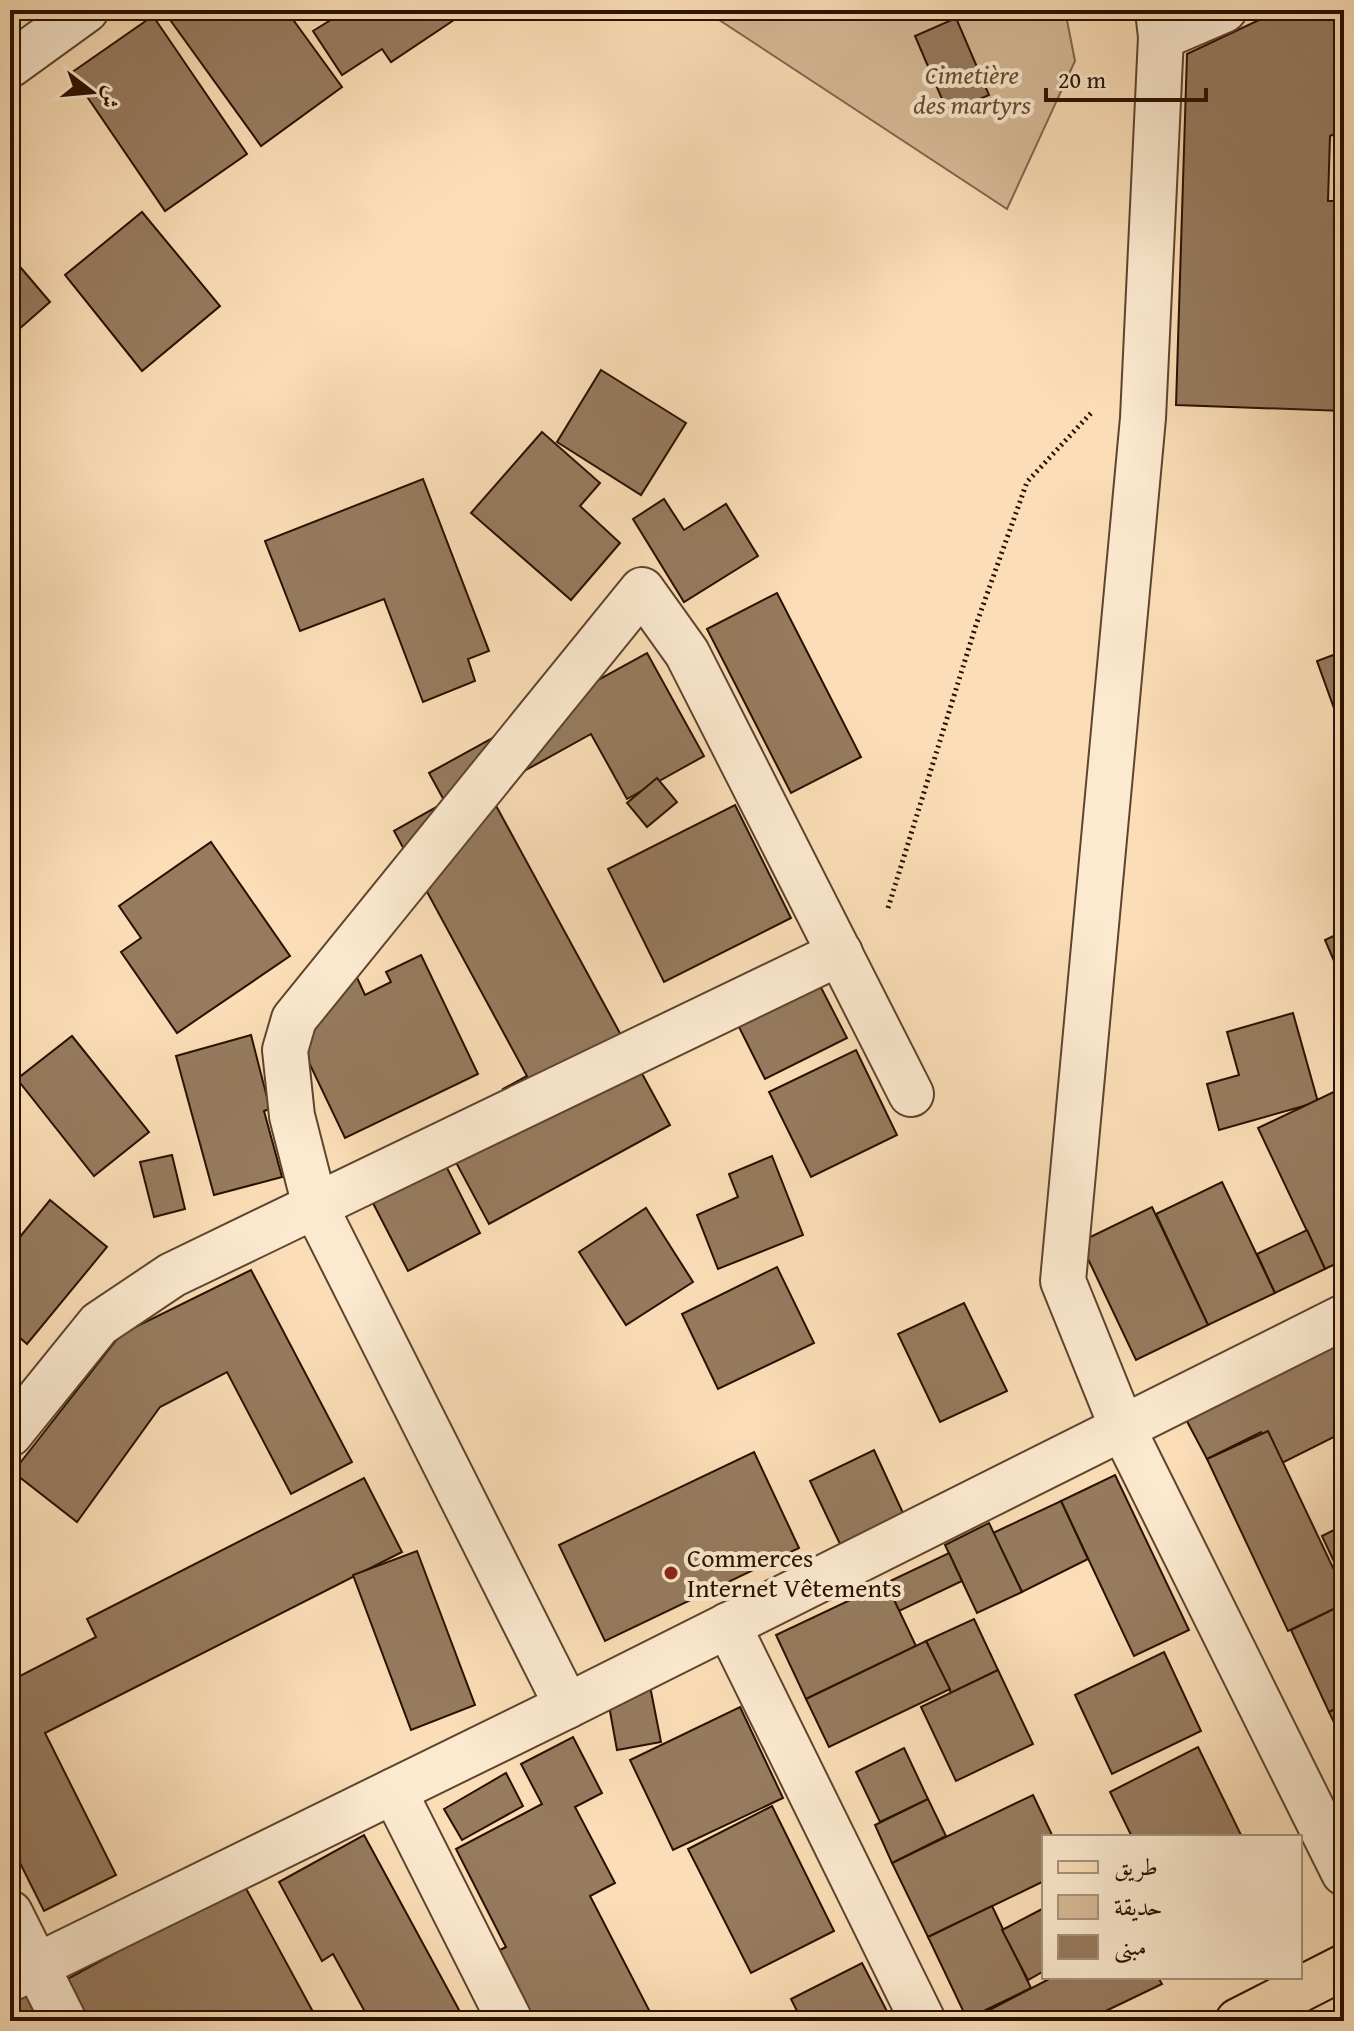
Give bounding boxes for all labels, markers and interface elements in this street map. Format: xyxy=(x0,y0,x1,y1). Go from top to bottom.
north arrow xyxy=(52,52,132,132)
scale bar xyxy=(1046,52,1206,102)
park label: Cimetière des martyrs xyxy=(913,55,1031,124)
text: 20 m xyxy=(1058,62,1106,97)
text: ش xyxy=(93,83,130,112)
place label: Commerces Internet Vêtements xyxy=(687,1538,902,1607)
marker: Commerces Internet Vêtements xyxy=(662,1564,680,1582)
legend xyxy=(1042,1835,1302,1979)
text: طريق xyxy=(1114,1849,1158,1884)
text: حديقة xyxy=(1114,1889,1163,1924)
text: مبنى xyxy=(1114,1929,1147,1964)

